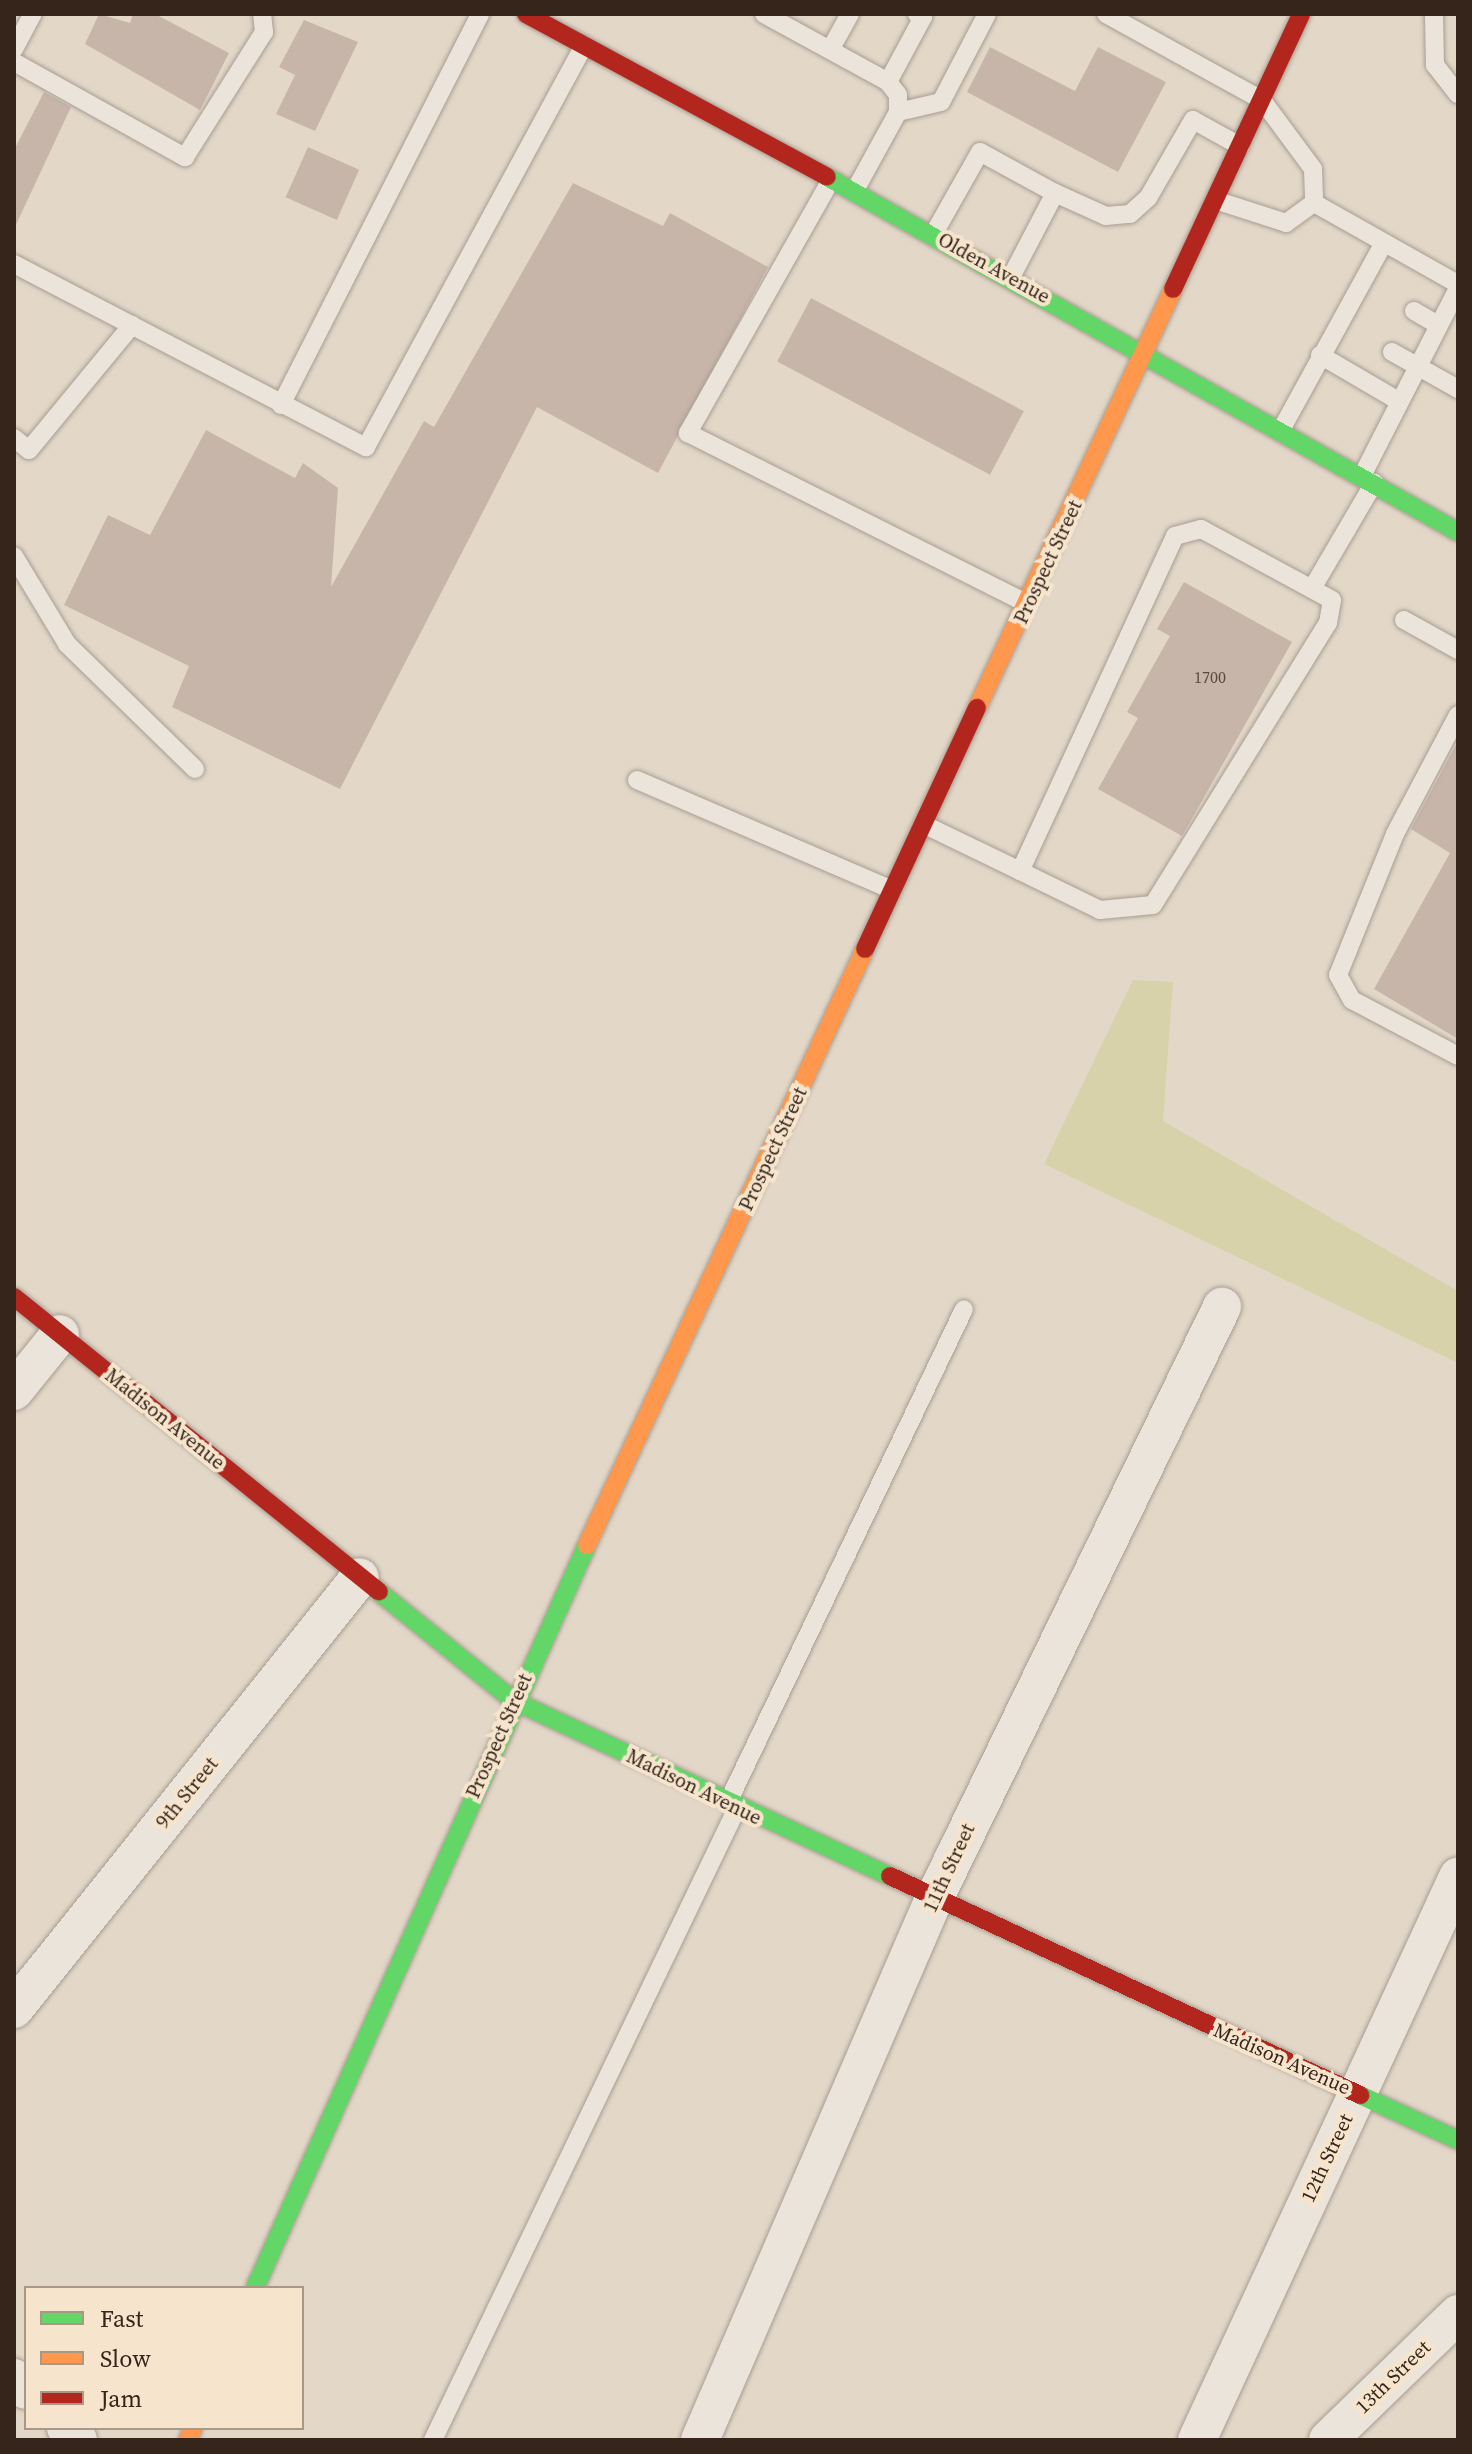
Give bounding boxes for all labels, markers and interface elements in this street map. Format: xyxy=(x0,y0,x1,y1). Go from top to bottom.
street label: Olden Avenue xyxy=(934,227,1054,309)
street label: Prospect Street xyxy=(1009,496,1087,628)
house number: 1700 xyxy=(1194,667,1226,687)
street label: Prospect Street xyxy=(734,1083,812,1215)
street label: Madison Avenue xyxy=(100,1363,230,1475)
street label: Prospect Street xyxy=(461,1670,537,1802)
street label: Madison Avenue xyxy=(623,1744,765,1830)
street label: 9th Street xyxy=(151,1752,223,1834)
street label: 11th Street xyxy=(918,1820,980,1916)
street label: Madison Avenue xyxy=(1210,2018,1354,2100)
street label: 12th Street xyxy=(1296,2110,1358,2206)
legend xyxy=(24,2286,304,2430)
text: Fast xyxy=(100,2302,143,2335)
street label: 13th Street xyxy=(1351,2335,1435,2419)
text: Slow xyxy=(100,2342,151,2375)
text: Jam xyxy=(100,2382,142,2415)

